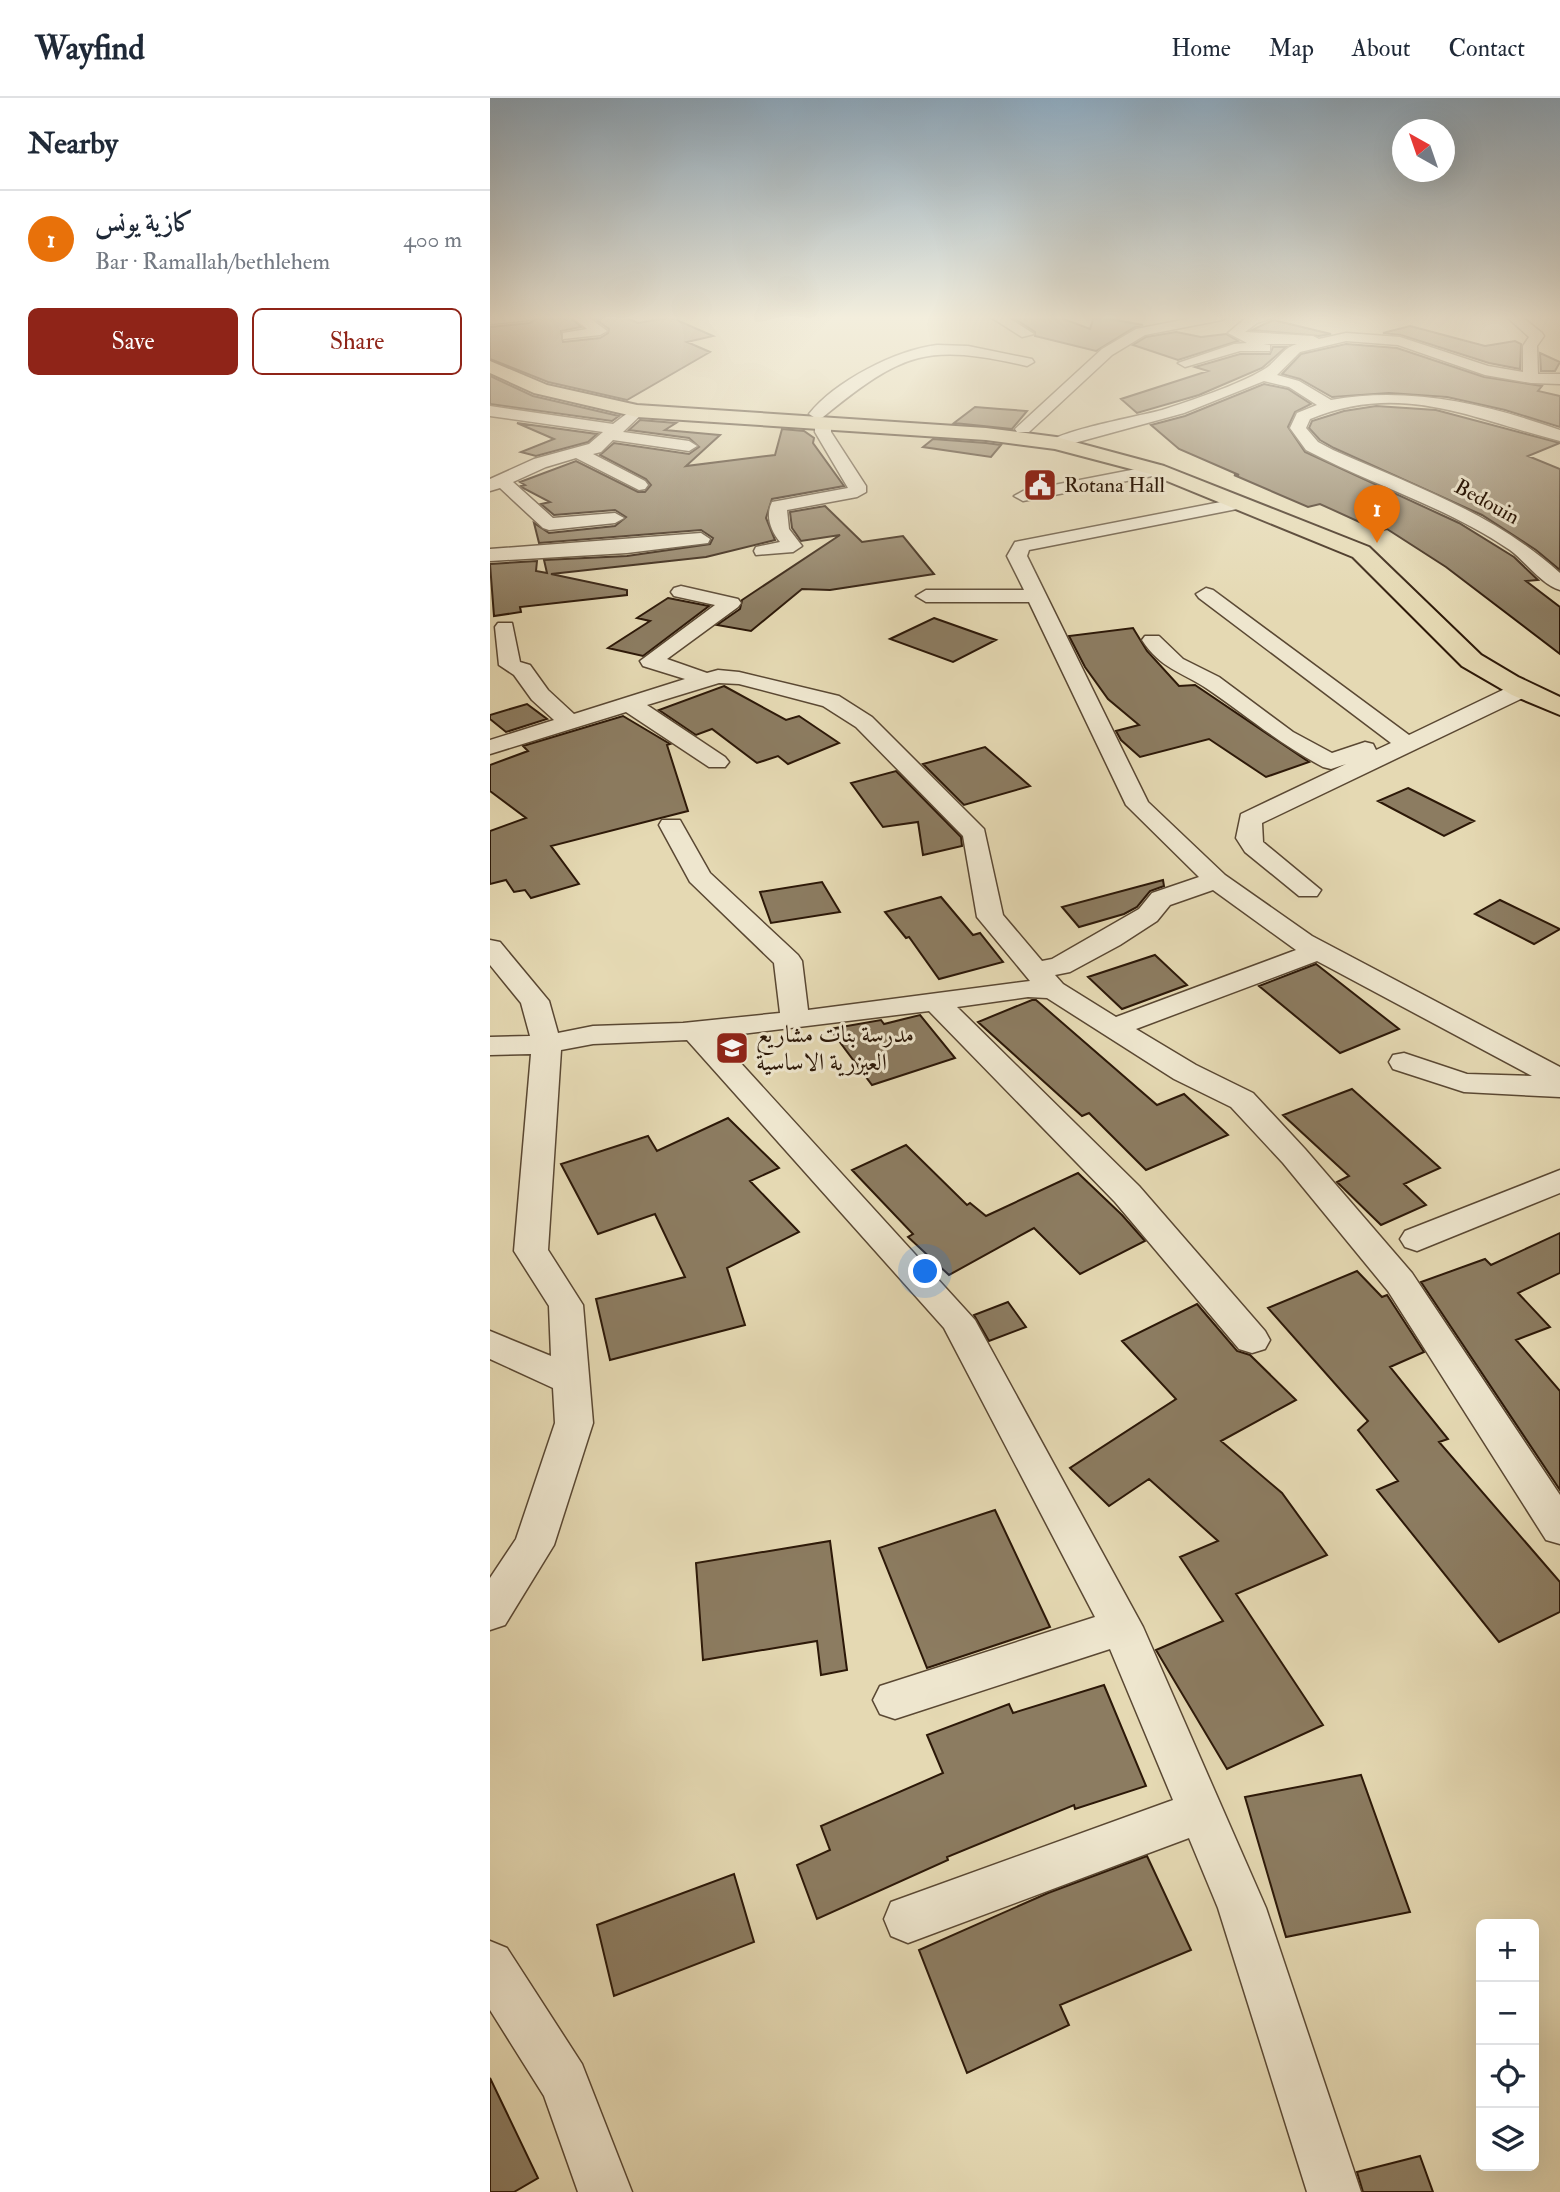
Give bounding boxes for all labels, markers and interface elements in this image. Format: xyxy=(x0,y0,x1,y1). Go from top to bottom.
text: Wayfind xyxy=(35,28,145,69)
text: Home xyxy=(1171,33,1231,64)
text: Map xyxy=(1269,33,1314,64)
text: About xyxy=(1352,33,1411,64)
text: Contact xyxy=(1449,33,1525,64)
north arrow xyxy=(1392,119,1455,182)
text: Nearby xyxy=(28,125,118,162)
text: كازية يونس xyxy=(95,207,194,239)
text: 1 xyxy=(47,225,55,254)
text: 400 m xyxy=(403,225,462,254)
text: Bar · Ramallah/bethlehem xyxy=(95,247,330,276)
button: Save xyxy=(28,308,238,375)
button: Share xyxy=(252,308,462,375)
public building icon: Rotana Hall xyxy=(1021,466,1059,504)
place label: Rotana Hall xyxy=(1064,472,1165,499)
street label: Bedouin xyxy=(1450,473,1524,531)
pin: 1 xyxy=(1354,485,1400,543)
place label: مدرسة بنات مشاريع العيزرية الاساسية xyxy=(756,1019,914,1078)
school or university icon: مدرسة بنات مشاريع العيزرية الاساسية xyxy=(713,1029,751,1067)
your location xyxy=(908,1254,942,1288)
map controls xyxy=(1476,1919,1539,2171)
button: + xyxy=(1476,1919,1539,1982)
button: − xyxy=(1476,1982,1539,2045)
button: locate xyxy=(1476,2045,1539,2108)
button: layers xyxy=(1476,2108,1539,2171)

